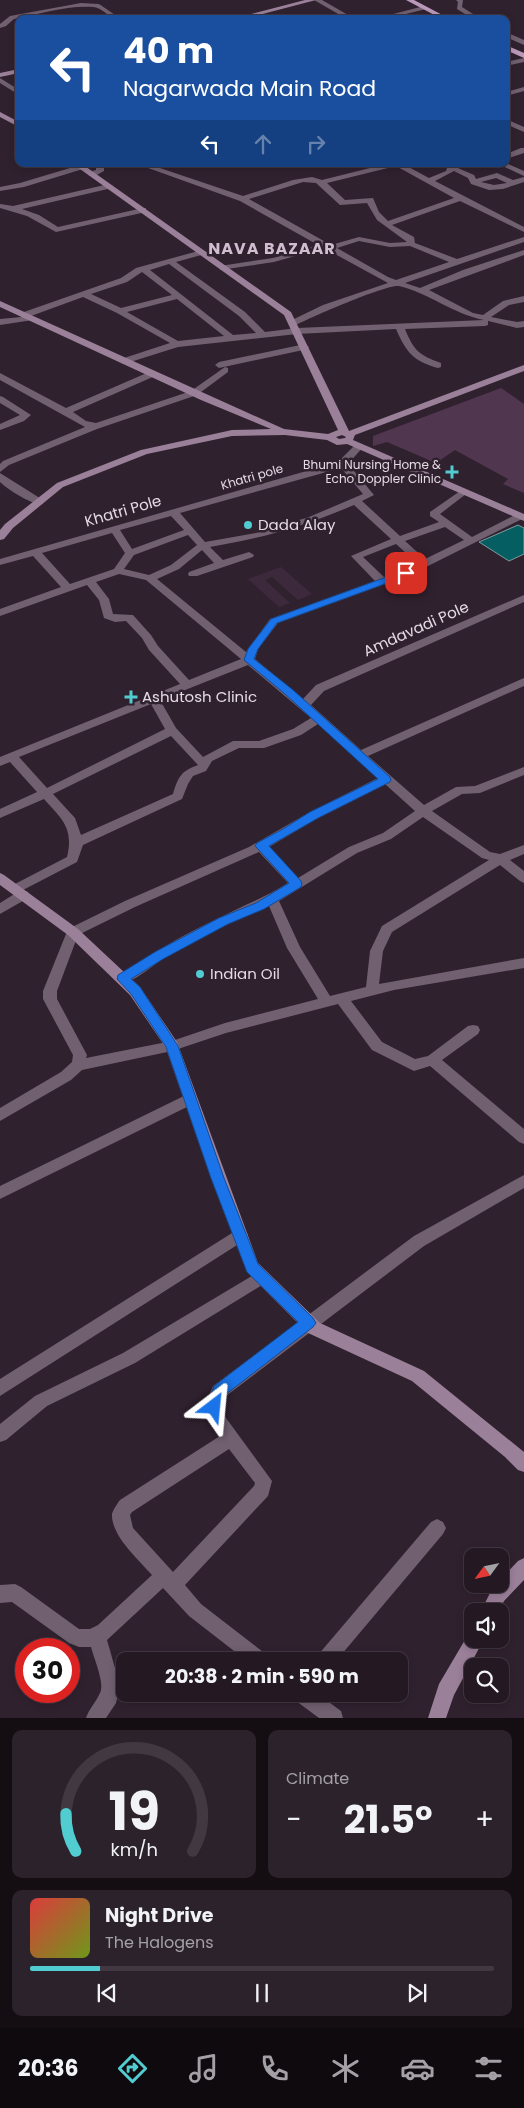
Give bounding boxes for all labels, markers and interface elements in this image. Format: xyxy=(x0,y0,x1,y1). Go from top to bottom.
text: 40 m xyxy=(123,26,214,75)
icon: left xyxy=(40,35,105,100)
text: Nagarwada Main Road xyxy=(123,73,376,104)
icon: left xyxy=(196,130,224,158)
icon: ahead xyxy=(249,130,277,158)
icon: right xyxy=(302,130,330,158)
district label: NAVA BAZAAR xyxy=(208,237,336,260)
place label: Bhumi Nursing Home & Echo Doppler Clinic xyxy=(303,456,441,487)
street label: Khatri pole xyxy=(219,460,285,494)
marker: Bhumi Nursing Home & Echo Doppler Clinic xyxy=(445,465,459,479)
street label: Khatri Pole xyxy=(82,490,164,531)
place label: Dada Alay xyxy=(258,514,336,535)
marker: Dada Alay xyxy=(242,519,254,531)
pin xyxy=(385,552,427,594)
icon: arrive xyxy=(392,559,420,587)
street label: Amdavadi Pole xyxy=(360,596,472,661)
place label: Ashutosh Clinic xyxy=(142,686,257,707)
marker: Ashutosh Clinic xyxy=(124,690,138,704)
place label: Indian Oil xyxy=(210,963,280,984)
marker: Indian Oil xyxy=(194,968,206,980)
position arrow xyxy=(187,1380,239,1432)
north arrow xyxy=(464,1548,509,1592)
map controls xyxy=(464,1548,509,1703)
button: sound xyxy=(464,1603,509,1648)
speed limit sign: 30 xyxy=(15,1638,80,1703)
button: search xyxy=(464,1658,509,1703)
text: 20:38 · 2 min · 590 m xyxy=(165,1663,359,1690)
text: Climate xyxy=(286,1767,349,1790)
text: 19 xyxy=(108,1775,160,1848)
text: 21.5° xyxy=(344,1793,433,1846)
text: − xyxy=(286,1800,301,1839)
text: + xyxy=(475,1800,494,1839)
text: km/h xyxy=(110,1837,158,1862)
text: Night Drive xyxy=(105,1902,214,1929)
text: The Halogens xyxy=(105,1931,213,1954)
icon: previous xyxy=(93,1979,121,2007)
icon: pause xyxy=(248,1979,276,2007)
icon: next xyxy=(403,1979,431,2007)
icon: directions xyxy=(115,2051,150,2086)
icon: music xyxy=(186,2051,221,2086)
icon: phone xyxy=(257,2051,292,2086)
icon: climate xyxy=(328,2051,363,2086)
icon: car xyxy=(400,2051,435,2086)
icon: filters xyxy=(471,2051,506,2086)
text: 20:36 xyxy=(18,2053,79,2084)

